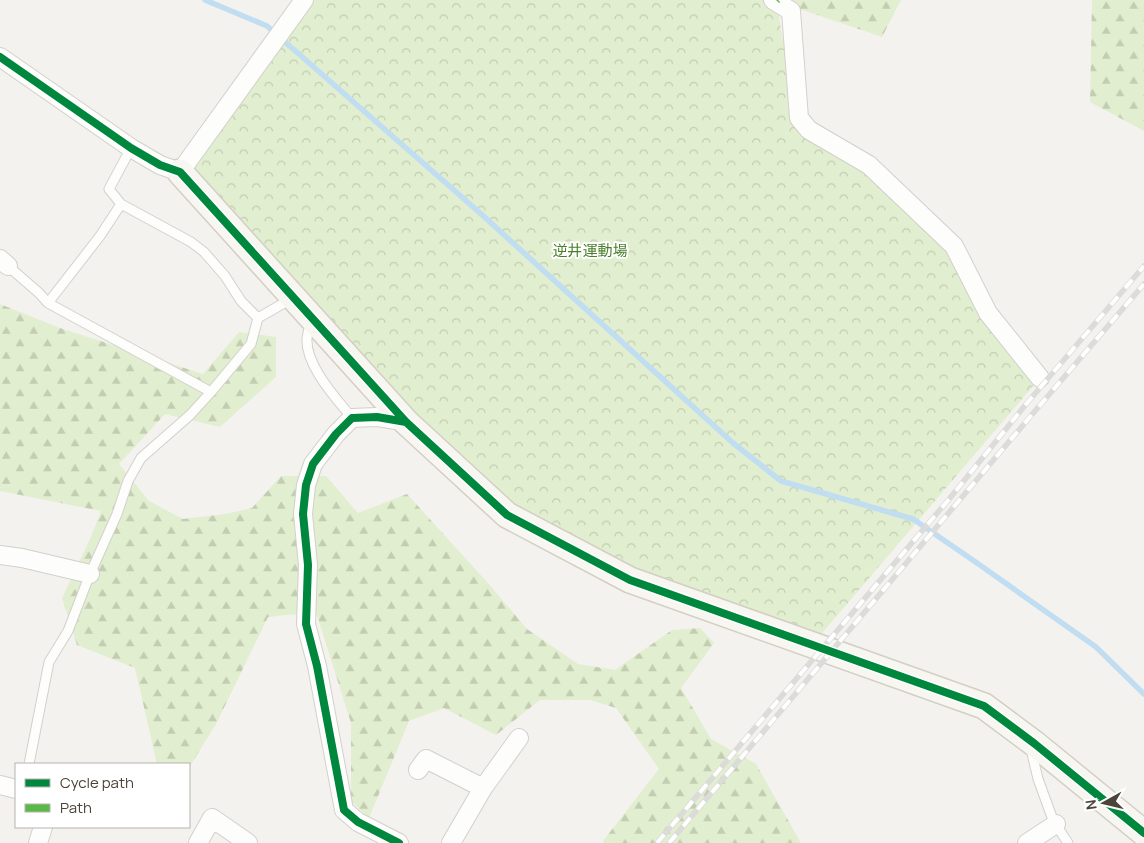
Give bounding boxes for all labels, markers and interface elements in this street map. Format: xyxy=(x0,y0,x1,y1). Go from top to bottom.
park label: 逆井運動場 xyxy=(552,240,628,261)
legend xyxy=(15,763,190,828)
text: Cycle path xyxy=(60,772,134,793)
north arrow xyxy=(1079,778,1129,828)
text: Path xyxy=(60,797,92,818)
text: N xyxy=(1081,799,1101,811)

